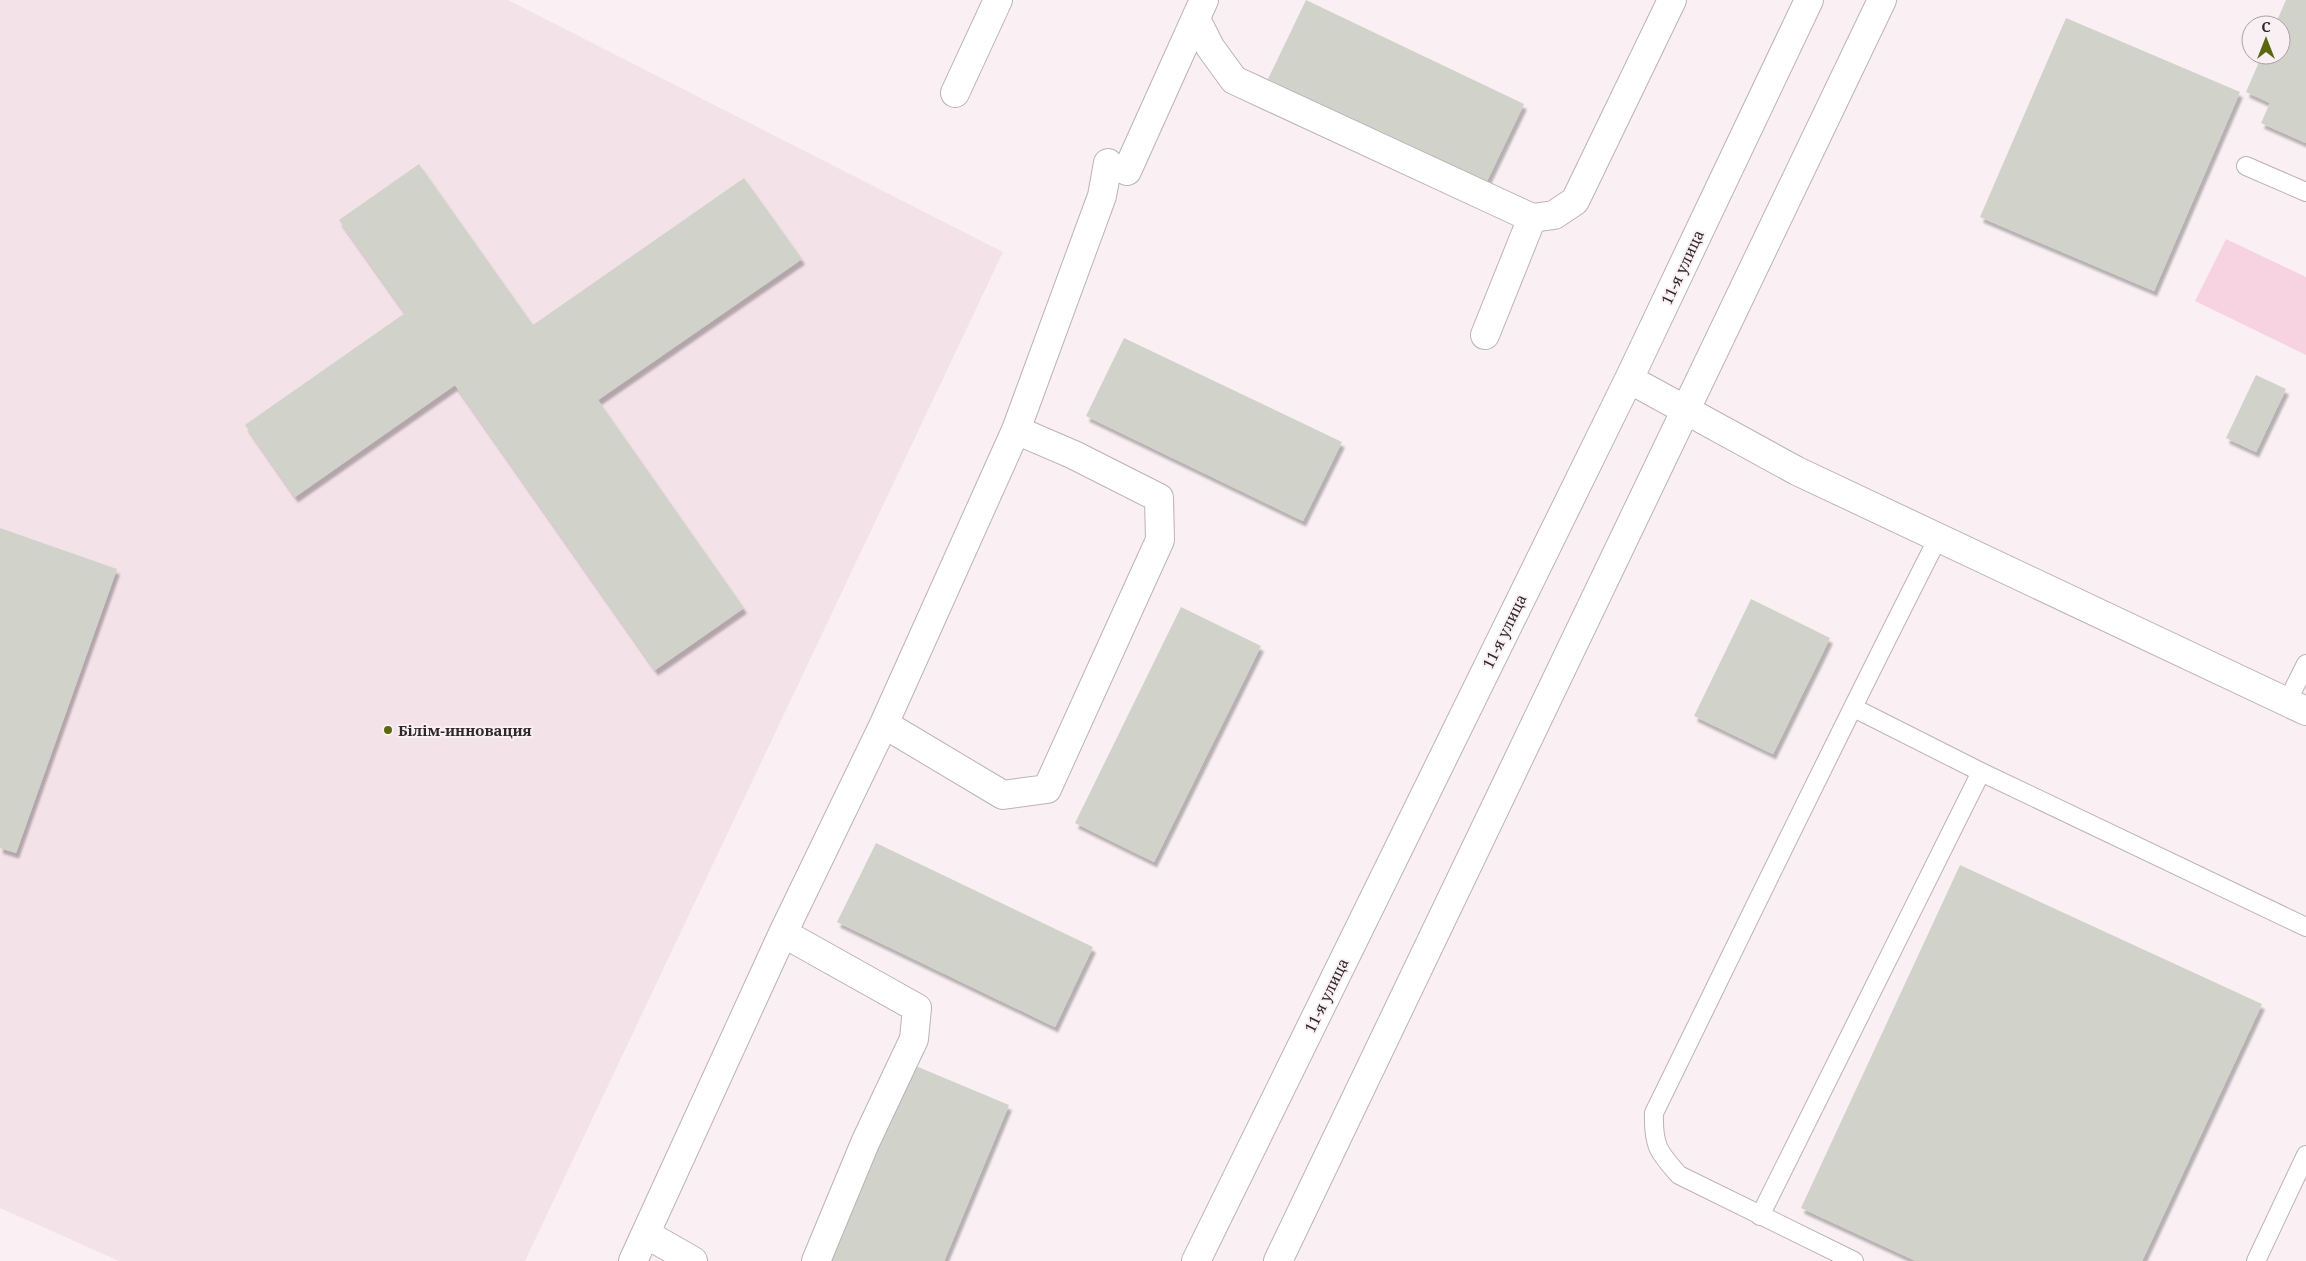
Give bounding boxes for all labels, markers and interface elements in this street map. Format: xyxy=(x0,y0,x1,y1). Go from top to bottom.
north arrow xyxy=(2241,15,2291,65)
text: С xyxy=(2261,17,2271,36)
street label: 11-я улица xyxy=(1656,226,1708,308)
street label: 11-я улица xyxy=(1477,591,1531,671)
place label: Білім-инновация xyxy=(398,720,532,740)
marker: Білім-инновация xyxy=(382,724,394,736)
street label: 11-я улица xyxy=(1299,955,1353,1035)

